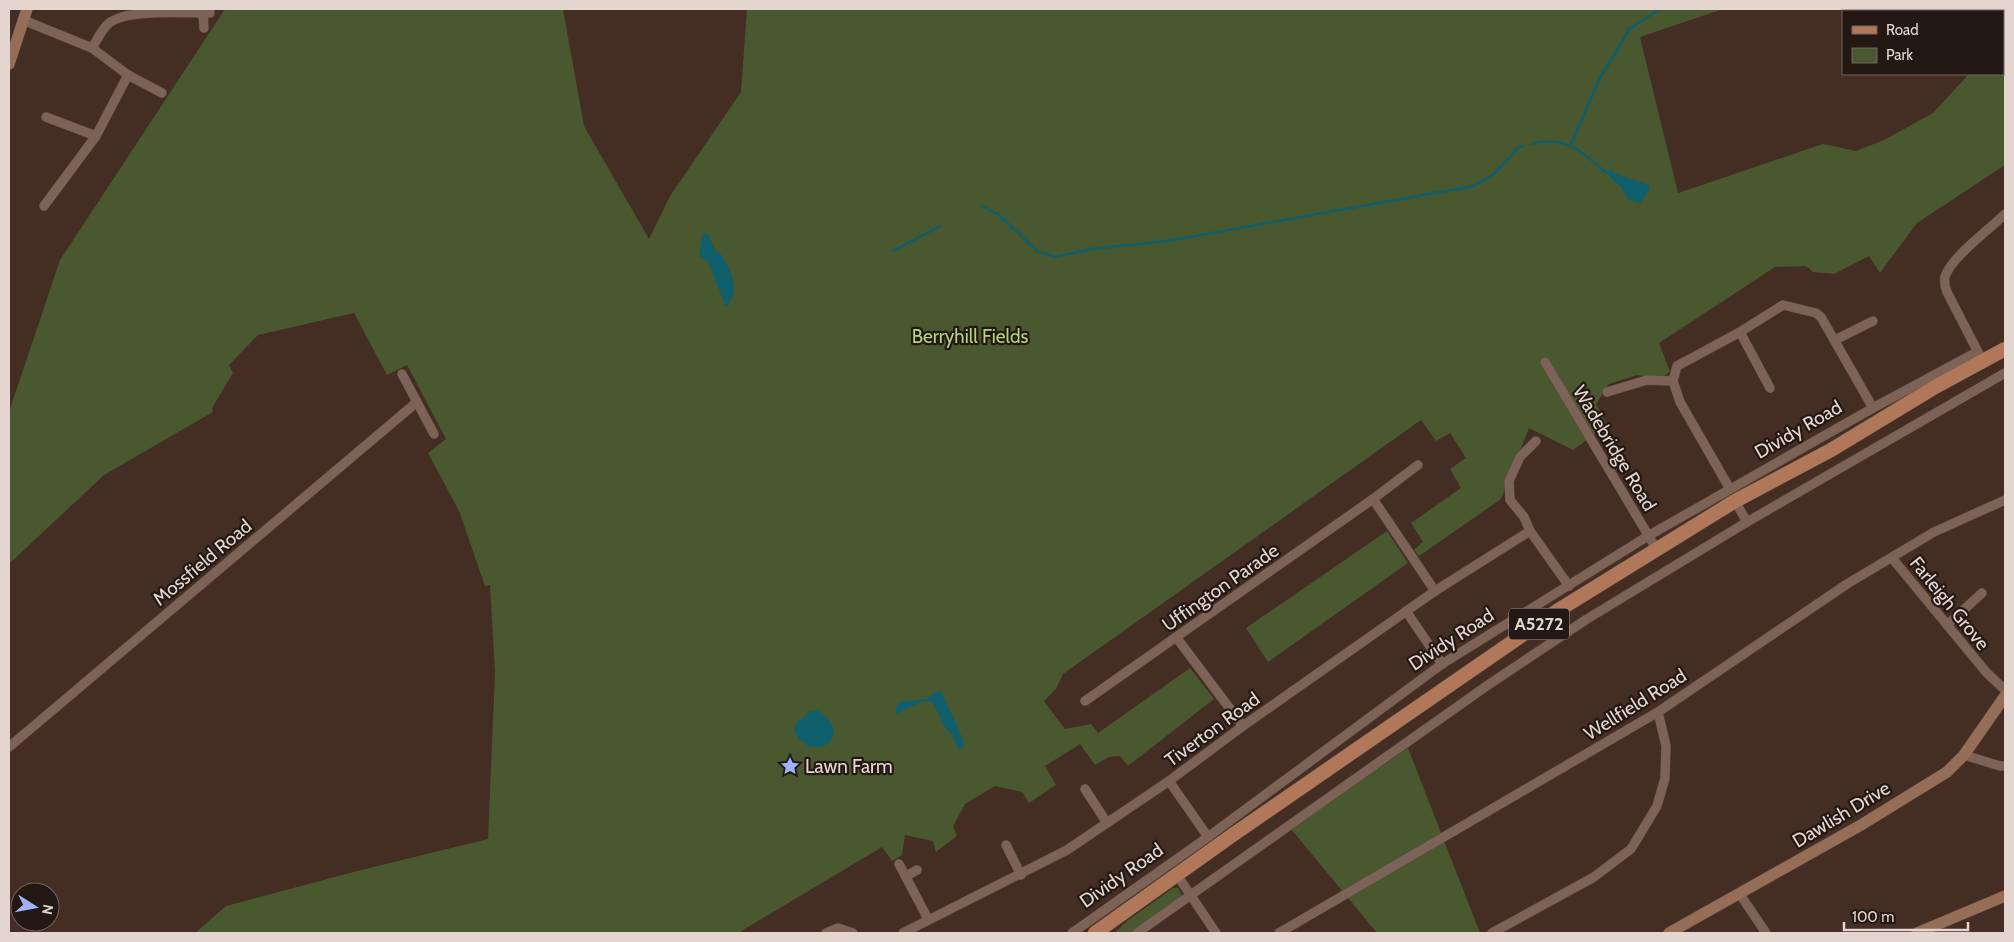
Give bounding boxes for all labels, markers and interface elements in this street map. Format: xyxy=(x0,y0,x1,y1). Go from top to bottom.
legend xyxy=(1842,10,2004,75)
text: Road xyxy=(1886,21,1919,39)
text: Park xyxy=(1886,46,1913,64)
park label: Berryhill Fields xyxy=(912,325,1028,348)
street label: Wadebridge Road xyxy=(1568,381,1661,515)
street label: Dividy Road xyxy=(1751,395,1846,464)
street label: Mossfield Road xyxy=(148,514,256,610)
street label: Uffington Parade xyxy=(1158,539,1283,636)
street label: Farleigh Grove xyxy=(1905,552,1995,655)
street label: Dividy Road xyxy=(1404,603,1498,675)
road number: A5272 xyxy=(1509,608,1569,640)
street label: Wellfield Road xyxy=(1580,664,1691,745)
street label: Tiverton Road xyxy=(1160,687,1264,772)
place icon: Lawn Farm xyxy=(779,755,801,777)
place label: Lawn Farm xyxy=(805,755,893,778)
street label: Dawlish Drive xyxy=(1788,776,1894,853)
street label: Dividy Road xyxy=(1075,838,1167,913)
north arrow xyxy=(10,882,60,932)
scale bar xyxy=(1844,900,1968,932)
text: N xyxy=(38,903,58,916)
text: 100 m xyxy=(1852,908,1894,926)

